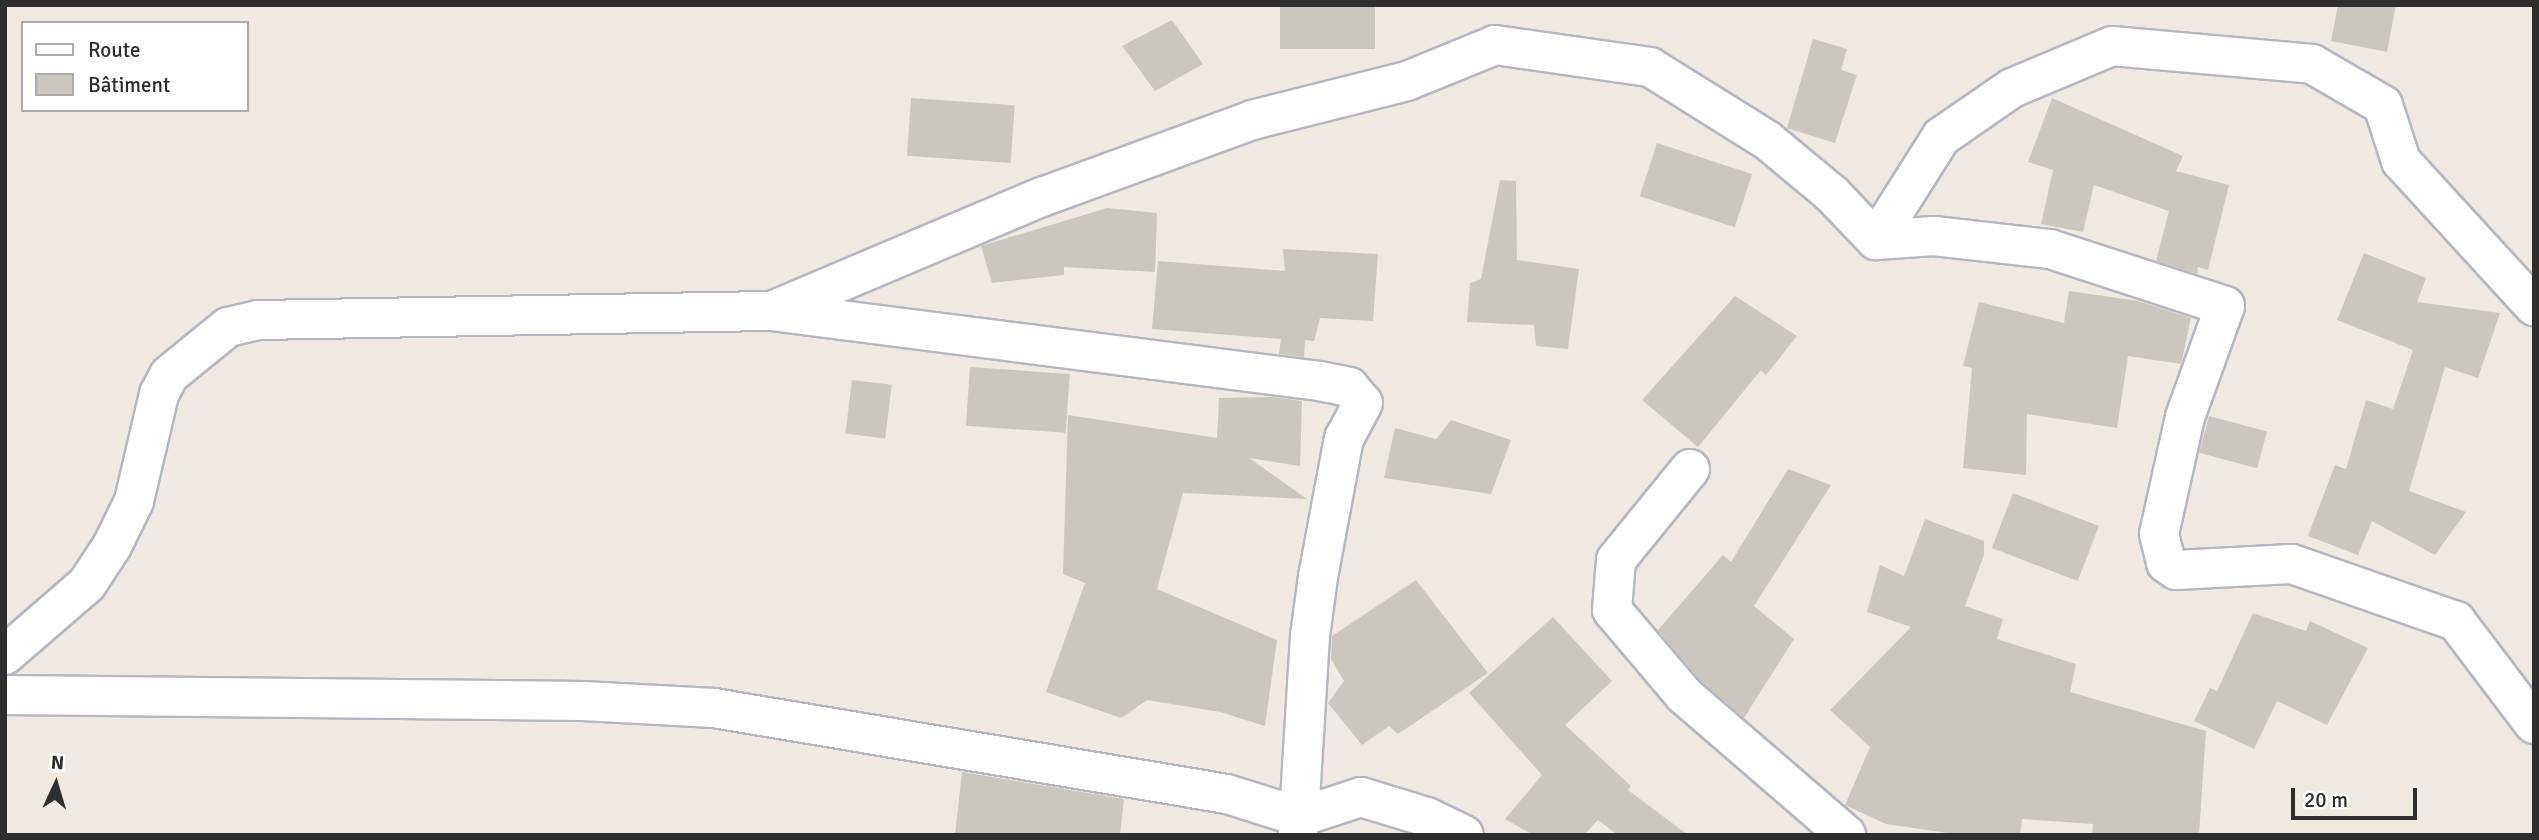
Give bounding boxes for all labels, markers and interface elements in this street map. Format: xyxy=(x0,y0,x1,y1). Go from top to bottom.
legend xyxy=(21,21,248,112)
text: Route xyxy=(88,37,140,63)
text: Bâtiment xyxy=(88,72,170,98)
north arrow xyxy=(21,749,91,819)
text: N xyxy=(50,751,65,775)
scale bar xyxy=(2294,774,2420,818)
text: 20 m xyxy=(2304,787,2348,813)

